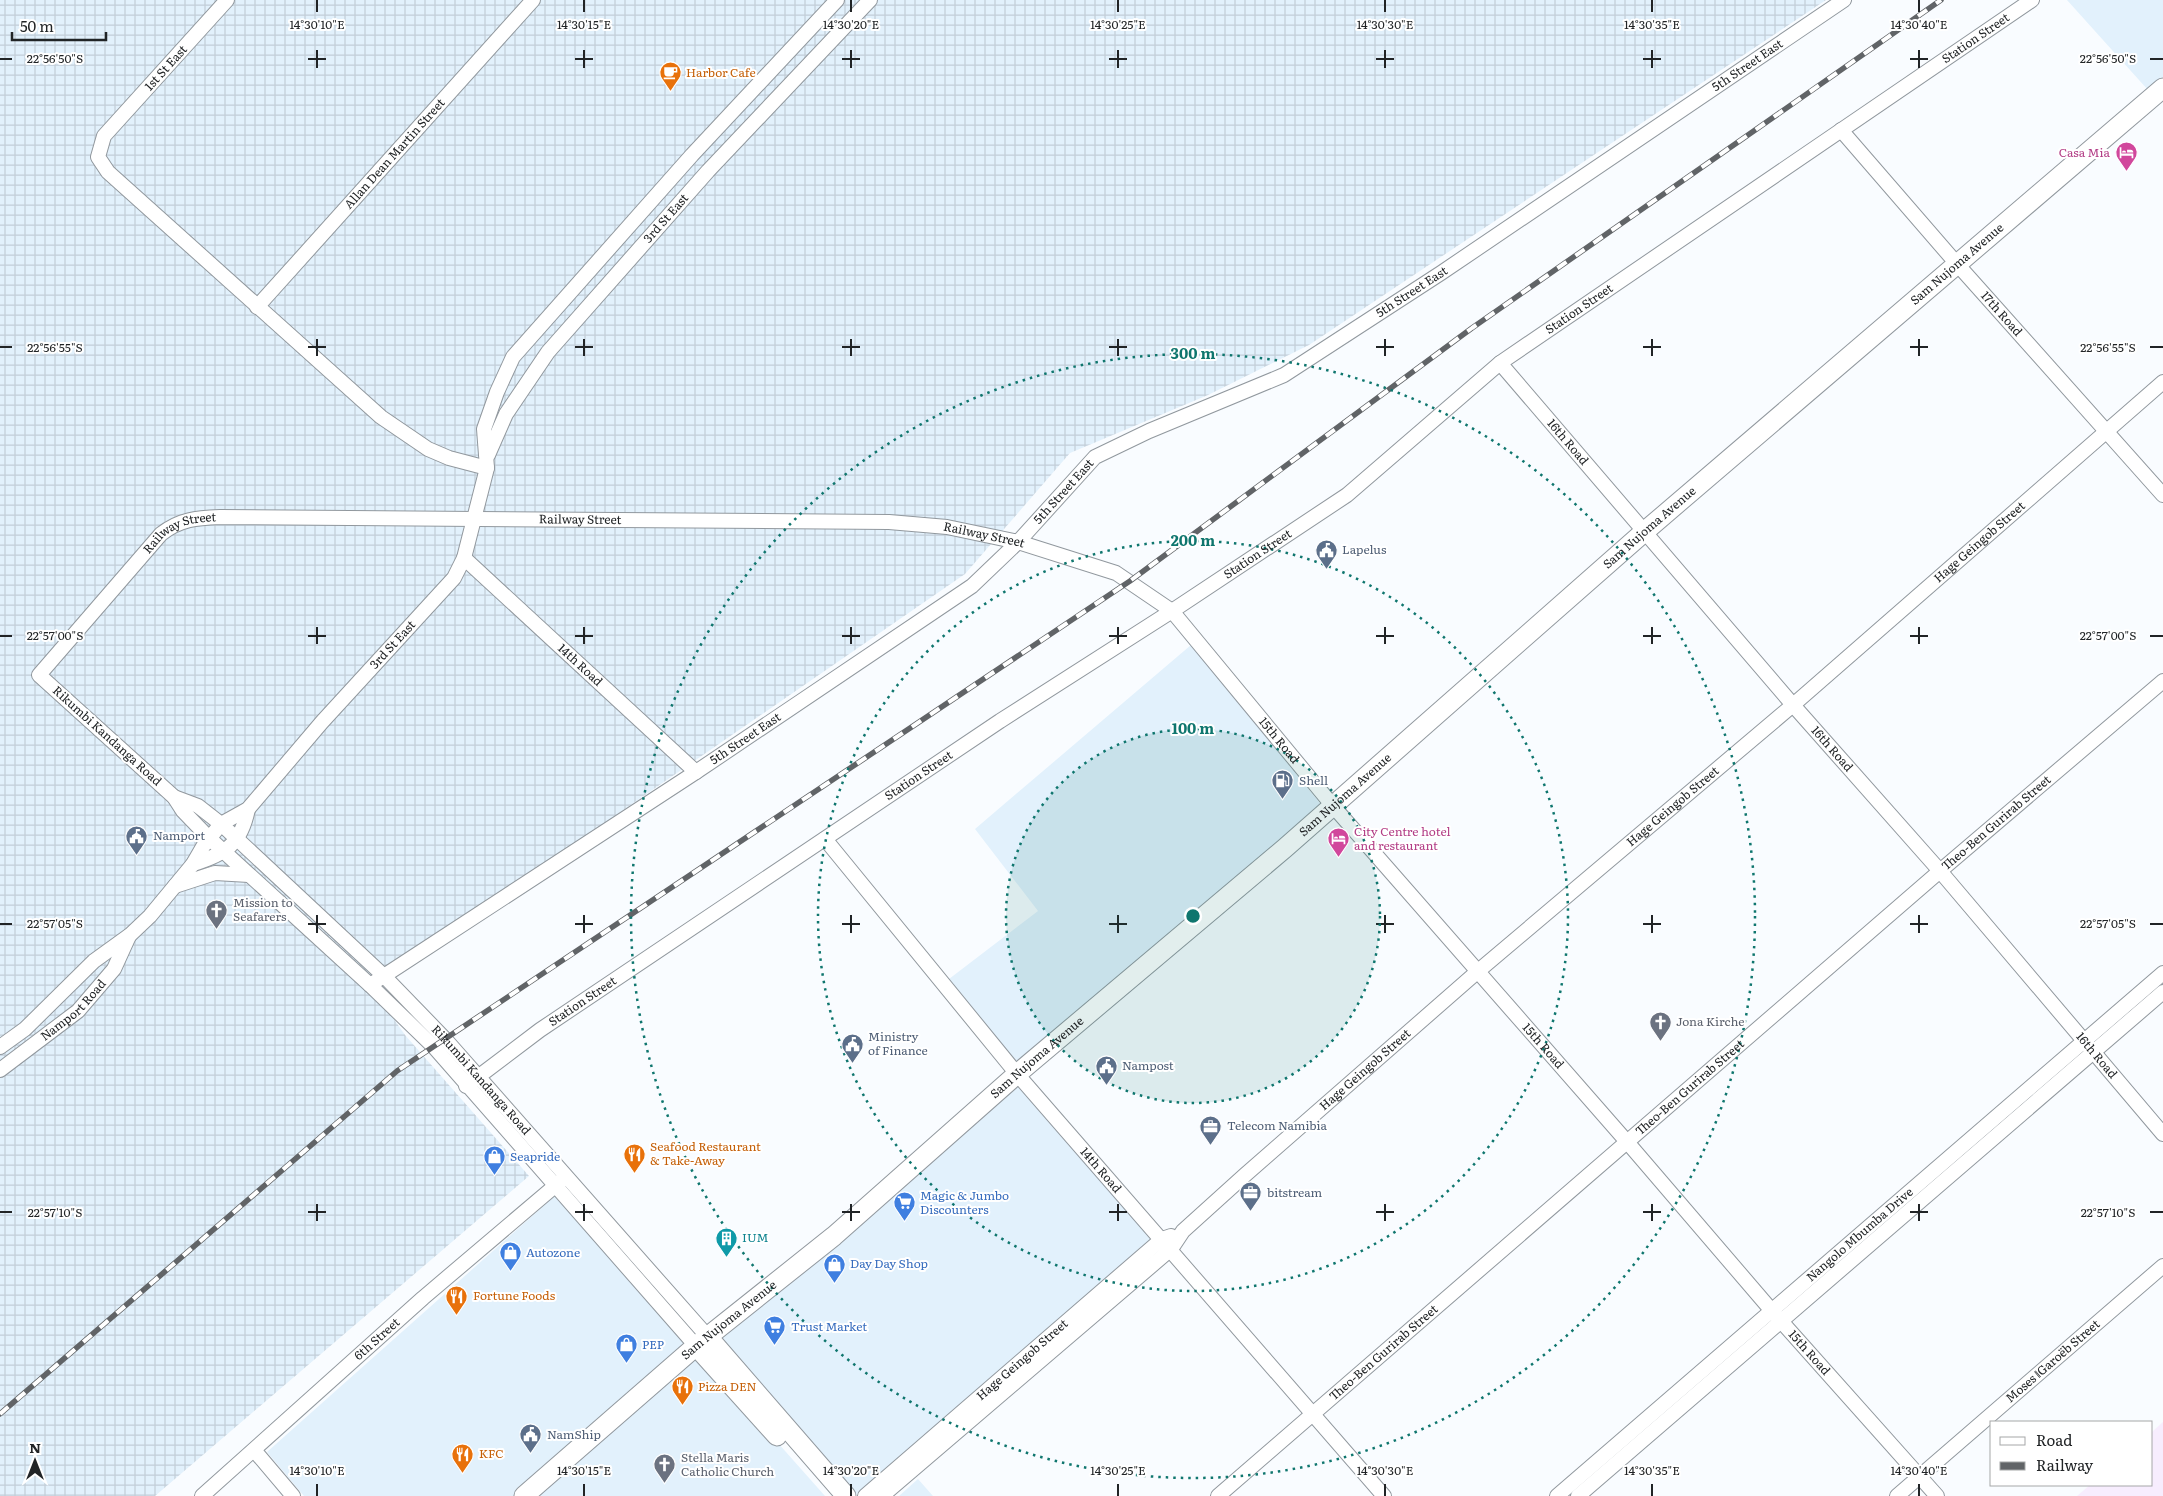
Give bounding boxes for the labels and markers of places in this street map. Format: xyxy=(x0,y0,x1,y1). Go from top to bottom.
cafe icon: Harbor Cafe xyxy=(658,61,682,92)
place label: Harbor Cafe xyxy=(686,63,756,81)
hotel icon: Casa Mia xyxy=(2114,141,2138,172)
place label: Casa Mia xyxy=(2059,143,2111,161)
public building icon: Lapelus xyxy=(1314,538,1338,569)
place label: Lapelus xyxy=(1342,540,1387,558)
fuel station icon: Shell xyxy=(1271,769,1295,800)
place label: Shell xyxy=(1299,771,1328,789)
place label: City Centre hotel and restaurant xyxy=(1354,822,1451,854)
public building icon: Namport xyxy=(125,824,149,855)
place label: Namport xyxy=(153,826,205,844)
hotel icon: City Centre hotel and restaurant xyxy=(1326,827,1350,858)
place label: Mission to Seafarers xyxy=(233,893,293,925)
church icon: Mission to Seafarers xyxy=(205,898,229,929)
centre of rings xyxy=(1184,907,1202,925)
church icon: Jona Kirche xyxy=(1648,1010,1672,1041)
place label: Jona Kirche xyxy=(1676,1012,1745,1030)
place label: Ministry of Finance xyxy=(868,1027,928,1059)
public building icon: Ministry of Finance xyxy=(840,1032,864,1063)
public building icon: Nampost xyxy=(1094,1054,1118,1085)
place label: Nampost xyxy=(1122,1056,1174,1074)
office icon: Telecom Namibia xyxy=(1199,1114,1223,1145)
place label: Telecom Namibia xyxy=(1227,1116,1328,1134)
place label: Seafood Restaurant & Take-Away xyxy=(650,1137,761,1169)
restaurant icon: Seafood Restaurant & Take-Away xyxy=(622,1142,646,1173)
shop icon: Seapride xyxy=(482,1145,506,1176)
place label: Seapride xyxy=(510,1147,560,1165)
office icon: bitstream xyxy=(1239,1181,1263,1212)
place label: bitstream xyxy=(1267,1183,1323,1201)
place label: Magic & Jumbo Discounters xyxy=(920,1186,1009,1218)
supermarket icon: Magic & Jumbo Discounters xyxy=(892,1191,916,1222)
building icon: IUM xyxy=(714,1226,738,1257)
place label: IUM xyxy=(742,1228,769,1246)
shop icon: Autozone xyxy=(498,1241,522,1272)
place label: Autozone xyxy=(526,1243,580,1261)
shop icon: Day Day Shop xyxy=(822,1252,846,1283)
place label: Day Day Shop xyxy=(850,1254,928,1272)
restaurant icon: Fortune Foods xyxy=(445,1284,469,1315)
place label: Fortune Foods xyxy=(473,1286,556,1304)
supermarket icon: Trust Market xyxy=(763,1315,787,1346)
place label: Trust Market xyxy=(791,1317,867,1335)
shop icon: PEP xyxy=(614,1333,638,1364)
place label: PEP xyxy=(642,1335,664,1353)
restaurant icon: Pizza DEN xyxy=(670,1375,694,1406)
place label: Pizza DEN xyxy=(698,1377,757,1395)
public building icon: NamShip xyxy=(519,1423,543,1454)
place label: NamShip xyxy=(547,1425,601,1443)
restaurant icon: KFC xyxy=(451,1442,475,1473)
place label: KFC xyxy=(479,1444,504,1462)
place label: Stella Maris Catholic Church xyxy=(681,1448,774,1480)
church icon: Stella Maris Catholic Church xyxy=(653,1453,677,1484)

